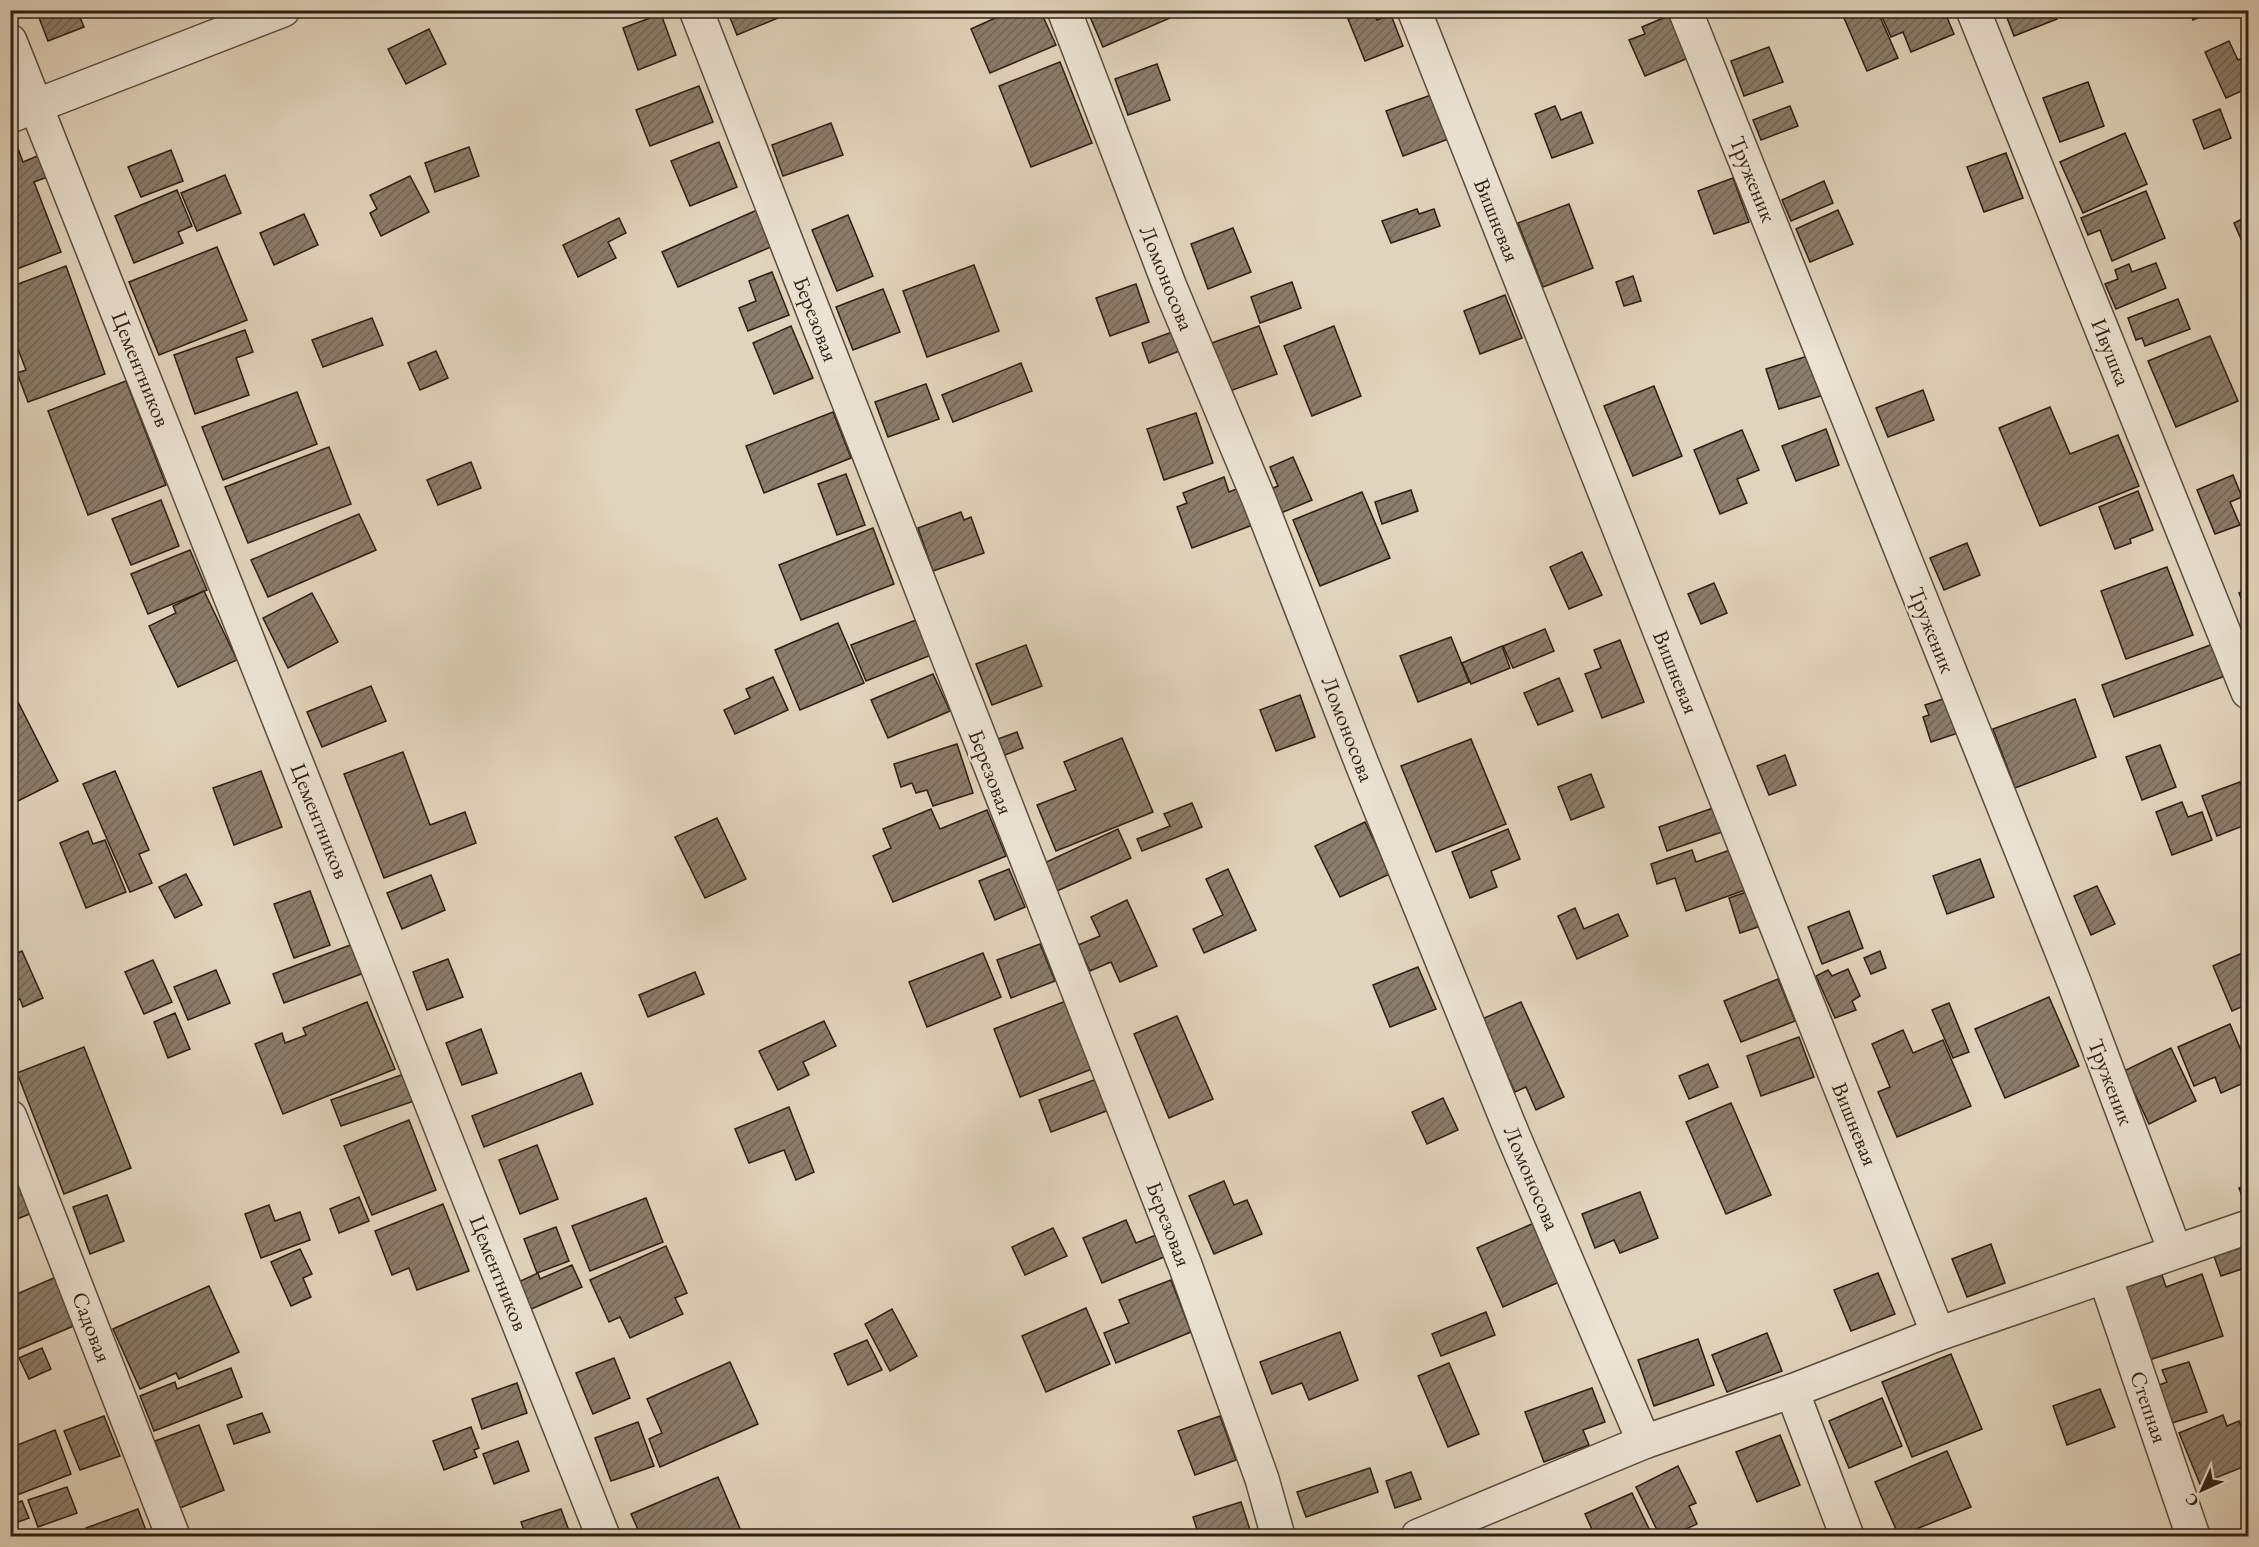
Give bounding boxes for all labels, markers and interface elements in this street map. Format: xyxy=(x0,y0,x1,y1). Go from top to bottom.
street label: Труженик xyxy=(1723,132,1784,227)
street label: Вишневая xyxy=(1467,174,1527,266)
street label: Ломоносова xyxy=(1133,221,1201,335)
street label: Березовая xyxy=(787,272,845,366)
street label: Цементников xyxy=(105,307,177,431)
street label: Ивушка xyxy=(2084,314,2138,390)
street label: Труженик xyxy=(1902,583,1963,678)
street label: Вишневая xyxy=(1646,626,1706,718)
street label: Ломоносова xyxy=(1315,672,1381,786)
street label: Березовая xyxy=(962,725,1020,819)
street label: Цементников xyxy=(284,759,356,883)
street label: Труженик xyxy=(2081,1035,2141,1130)
street label: Вишневая xyxy=(1825,1078,1885,1170)
street label: Ломоносова xyxy=(1497,1121,1567,1235)
street label: Березовая xyxy=(1140,1177,1198,1271)
street label: Цементников xyxy=(463,1211,535,1335)
street label: Садовая xyxy=(65,1288,119,1367)
street label: Степная xyxy=(2123,1367,2175,1447)
north arrow xyxy=(2172,1460,2232,1520)
text: С xyxy=(2180,1489,2203,1512)

